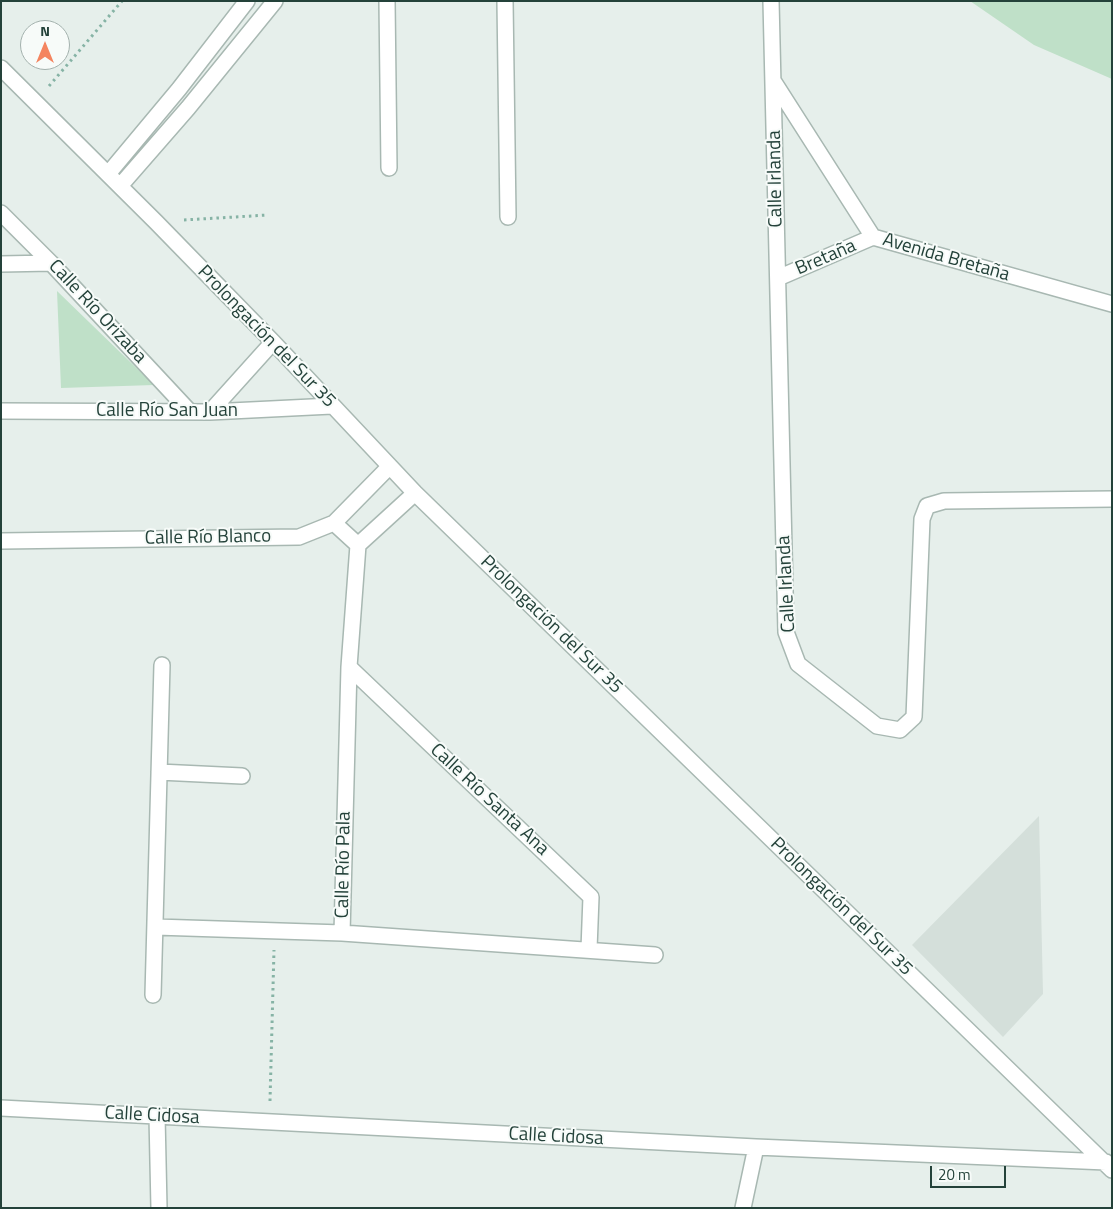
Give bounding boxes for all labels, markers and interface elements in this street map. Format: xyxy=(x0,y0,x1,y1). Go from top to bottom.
north arrow xyxy=(20,20,70,70)
text: N xyxy=(40,20,50,41)
street label: Calle Irlanda xyxy=(764,130,788,228)
street label: Avenida Bretaña xyxy=(880,229,1012,287)
street label: Bretaña xyxy=(792,235,860,281)
street label: Calle Río Orizaba xyxy=(43,255,151,369)
street label: Prolongación del Sur 35 xyxy=(192,261,340,413)
street label: Calle Río San Juan xyxy=(96,400,238,422)
street label: Calle Río Blanco xyxy=(145,525,271,551)
street label: Calle Irlanda xyxy=(773,535,801,633)
street label: Prolongación del Sur 35 xyxy=(475,551,627,699)
street label: Calle Río Santa Ana xyxy=(425,739,553,861)
street label: Calle Río Pala xyxy=(332,811,356,919)
street label: Prolongación del Sur 35 xyxy=(765,833,917,981)
street label: Calle Cidosa xyxy=(104,1102,200,1130)
street label: Calle Cidosa xyxy=(508,1123,604,1151)
scale bar xyxy=(933,1156,1009,1188)
text: 20 m xyxy=(938,1163,971,1186)

